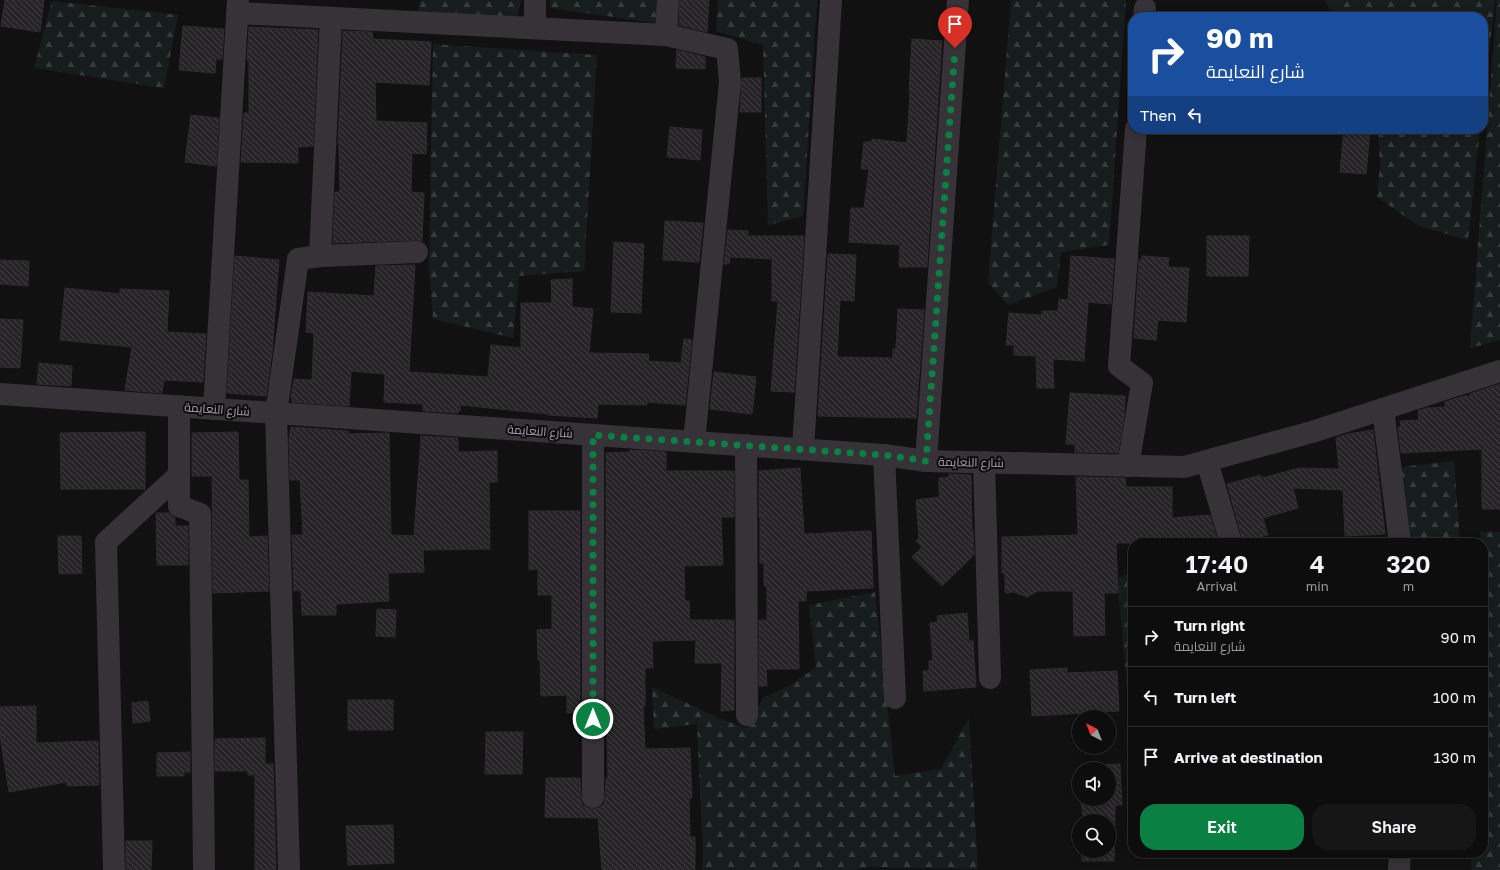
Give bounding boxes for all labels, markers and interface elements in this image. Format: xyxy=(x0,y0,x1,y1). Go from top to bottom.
pin xyxy=(938,7.0,972,48)
icon: arrive xyxy=(944,13,966,35)
text: 90 m xyxy=(1206,21,1273,54)
icon: right xyxy=(1140,28,1192,80)
text: شارع النعايمة xyxy=(1206,60,1305,82)
icon: left xyxy=(1184,104,1206,126)
text: Then xyxy=(1140,106,1176,124)
street label: شارع النعايمة xyxy=(184,399,250,420)
street label: شارع النعايمة xyxy=(507,421,573,442)
street label: شارع النعايمة xyxy=(938,454,1004,471)
text: 17:40 xyxy=(1185,549,1248,578)
text: 4 xyxy=(1310,549,1325,578)
text: 320 xyxy=(1386,549,1431,578)
text: Arrival xyxy=(1197,578,1237,594)
text: min xyxy=(1306,578,1329,594)
text: m xyxy=(1403,578,1414,594)
text: Turn right xyxy=(1174,616,1245,634)
icon: right xyxy=(1140,626,1162,648)
text: 90 m xyxy=(1441,628,1476,646)
text: شارع النعايمة xyxy=(1174,638,1245,654)
icon: left xyxy=(1140,686,1162,708)
text: Turn left xyxy=(1174,688,1236,706)
text: 100 m xyxy=(1433,688,1476,706)
position arrow xyxy=(572,698,614,740)
north arrow xyxy=(1072,710,1116,754)
map controls xyxy=(1072,710,1116,858)
icon: arrive xyxy=(1140,746,1162,768)
text: Arrive at destination xyxy=(1174,748,1323,766)
text: 130 m xyxy=(1434,748,1476,766)
button: sound xyxy=(1072,762,1116,806)
button: Exit xyxy=(1140,804,1304,850)
button: Share xyxy=(1312,804,1476,850)
button: search xyxy=(1072,814,1116,858)

